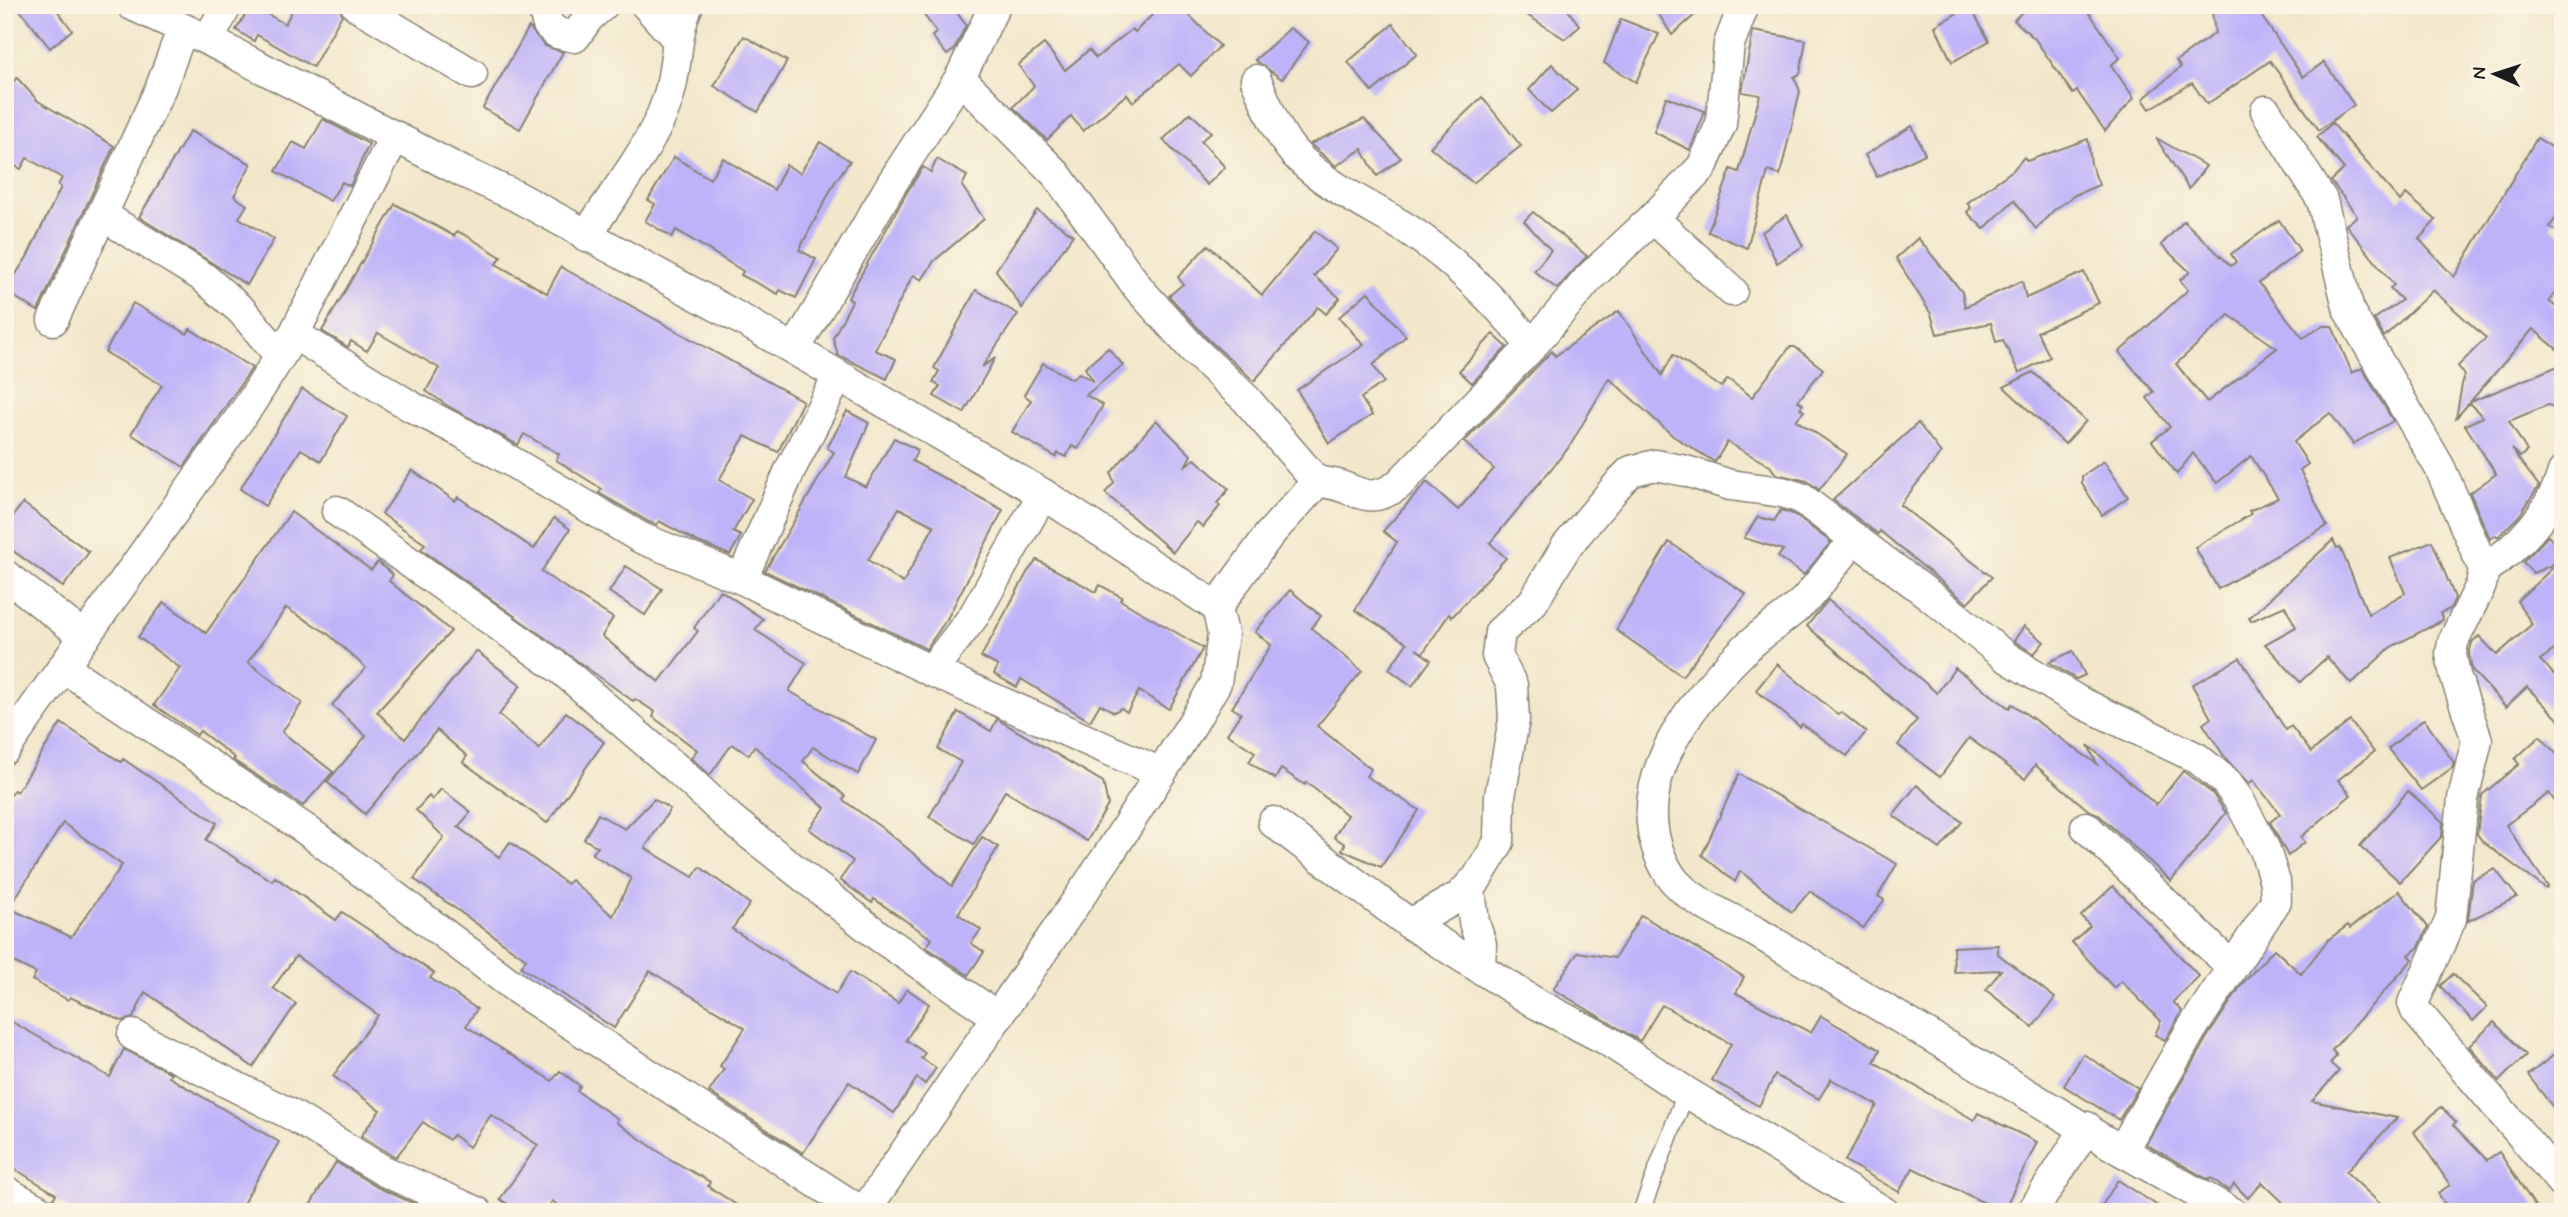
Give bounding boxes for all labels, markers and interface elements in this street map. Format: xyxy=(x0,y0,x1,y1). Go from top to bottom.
north arrow xyxy=(2460,38,2530,108)
text: N xyxy=(2467,66,2492,80)

